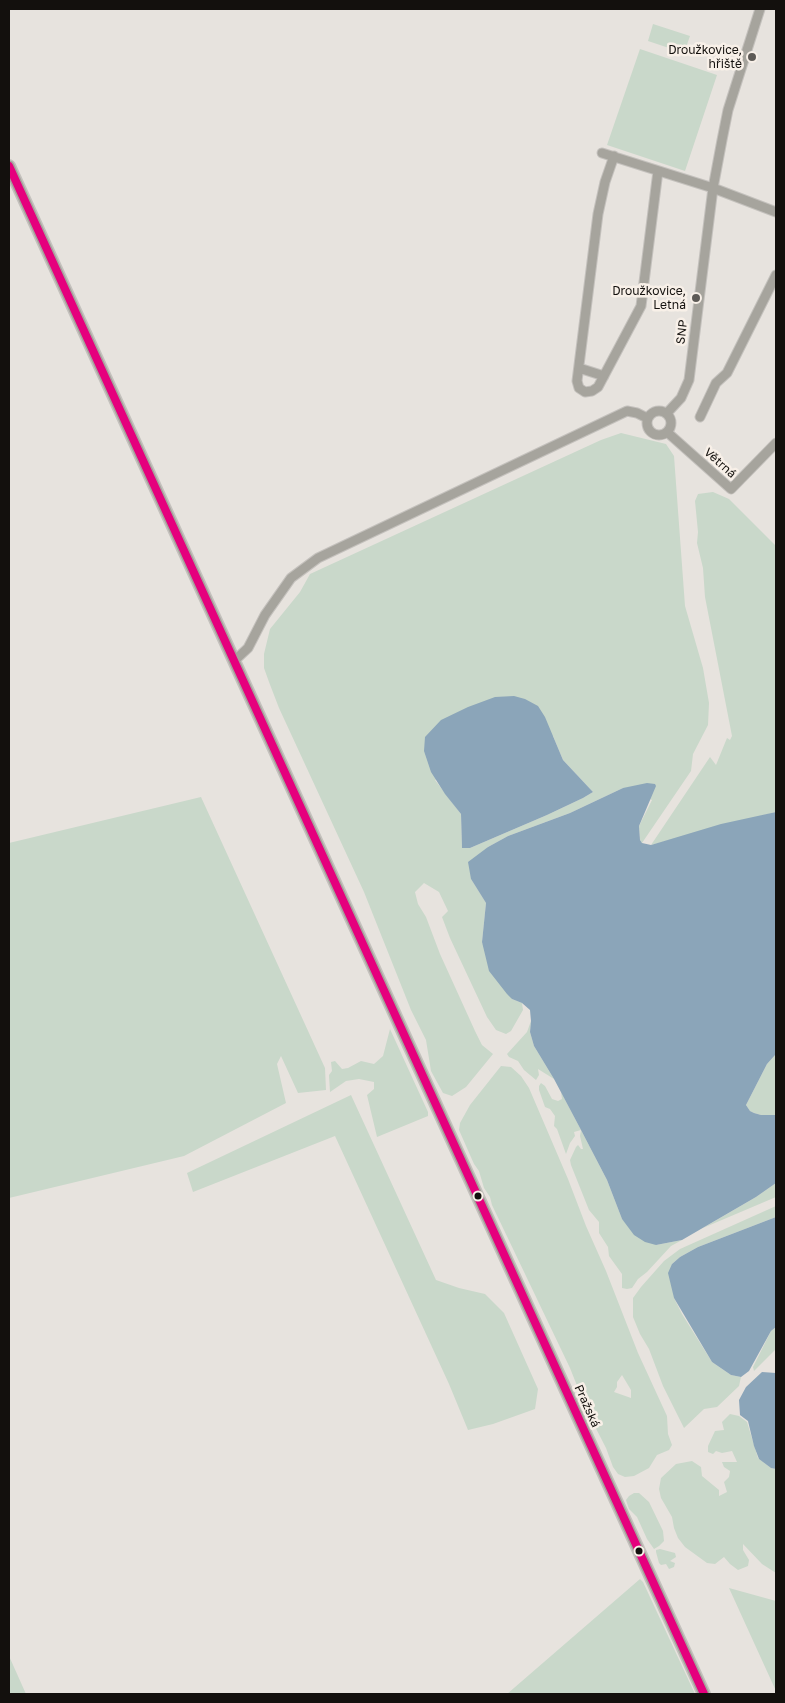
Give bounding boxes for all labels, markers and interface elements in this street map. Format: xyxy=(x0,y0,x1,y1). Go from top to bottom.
place label: Droužkovice, hřiště xyxy=(668,43,742,71)
marker: Droužkovice, hřiště xyxy=(746,51,758,63)
place label: Droužkovice, Letná xyxy=(612,284,686,312)
marker: Droužkovice, Letná xyxy=(690,292,702,304)
street label: SNP xyxy=(673,319,691,345)
street label: Větrná xyxy=(701,445,739,481)
unlabelled marker xyxy=(473,1191,483,1201)
street label: Pražská xyxy=(571,1382,603,1430)
unlabelled marker xyxy=(634,1546,644,1556)

